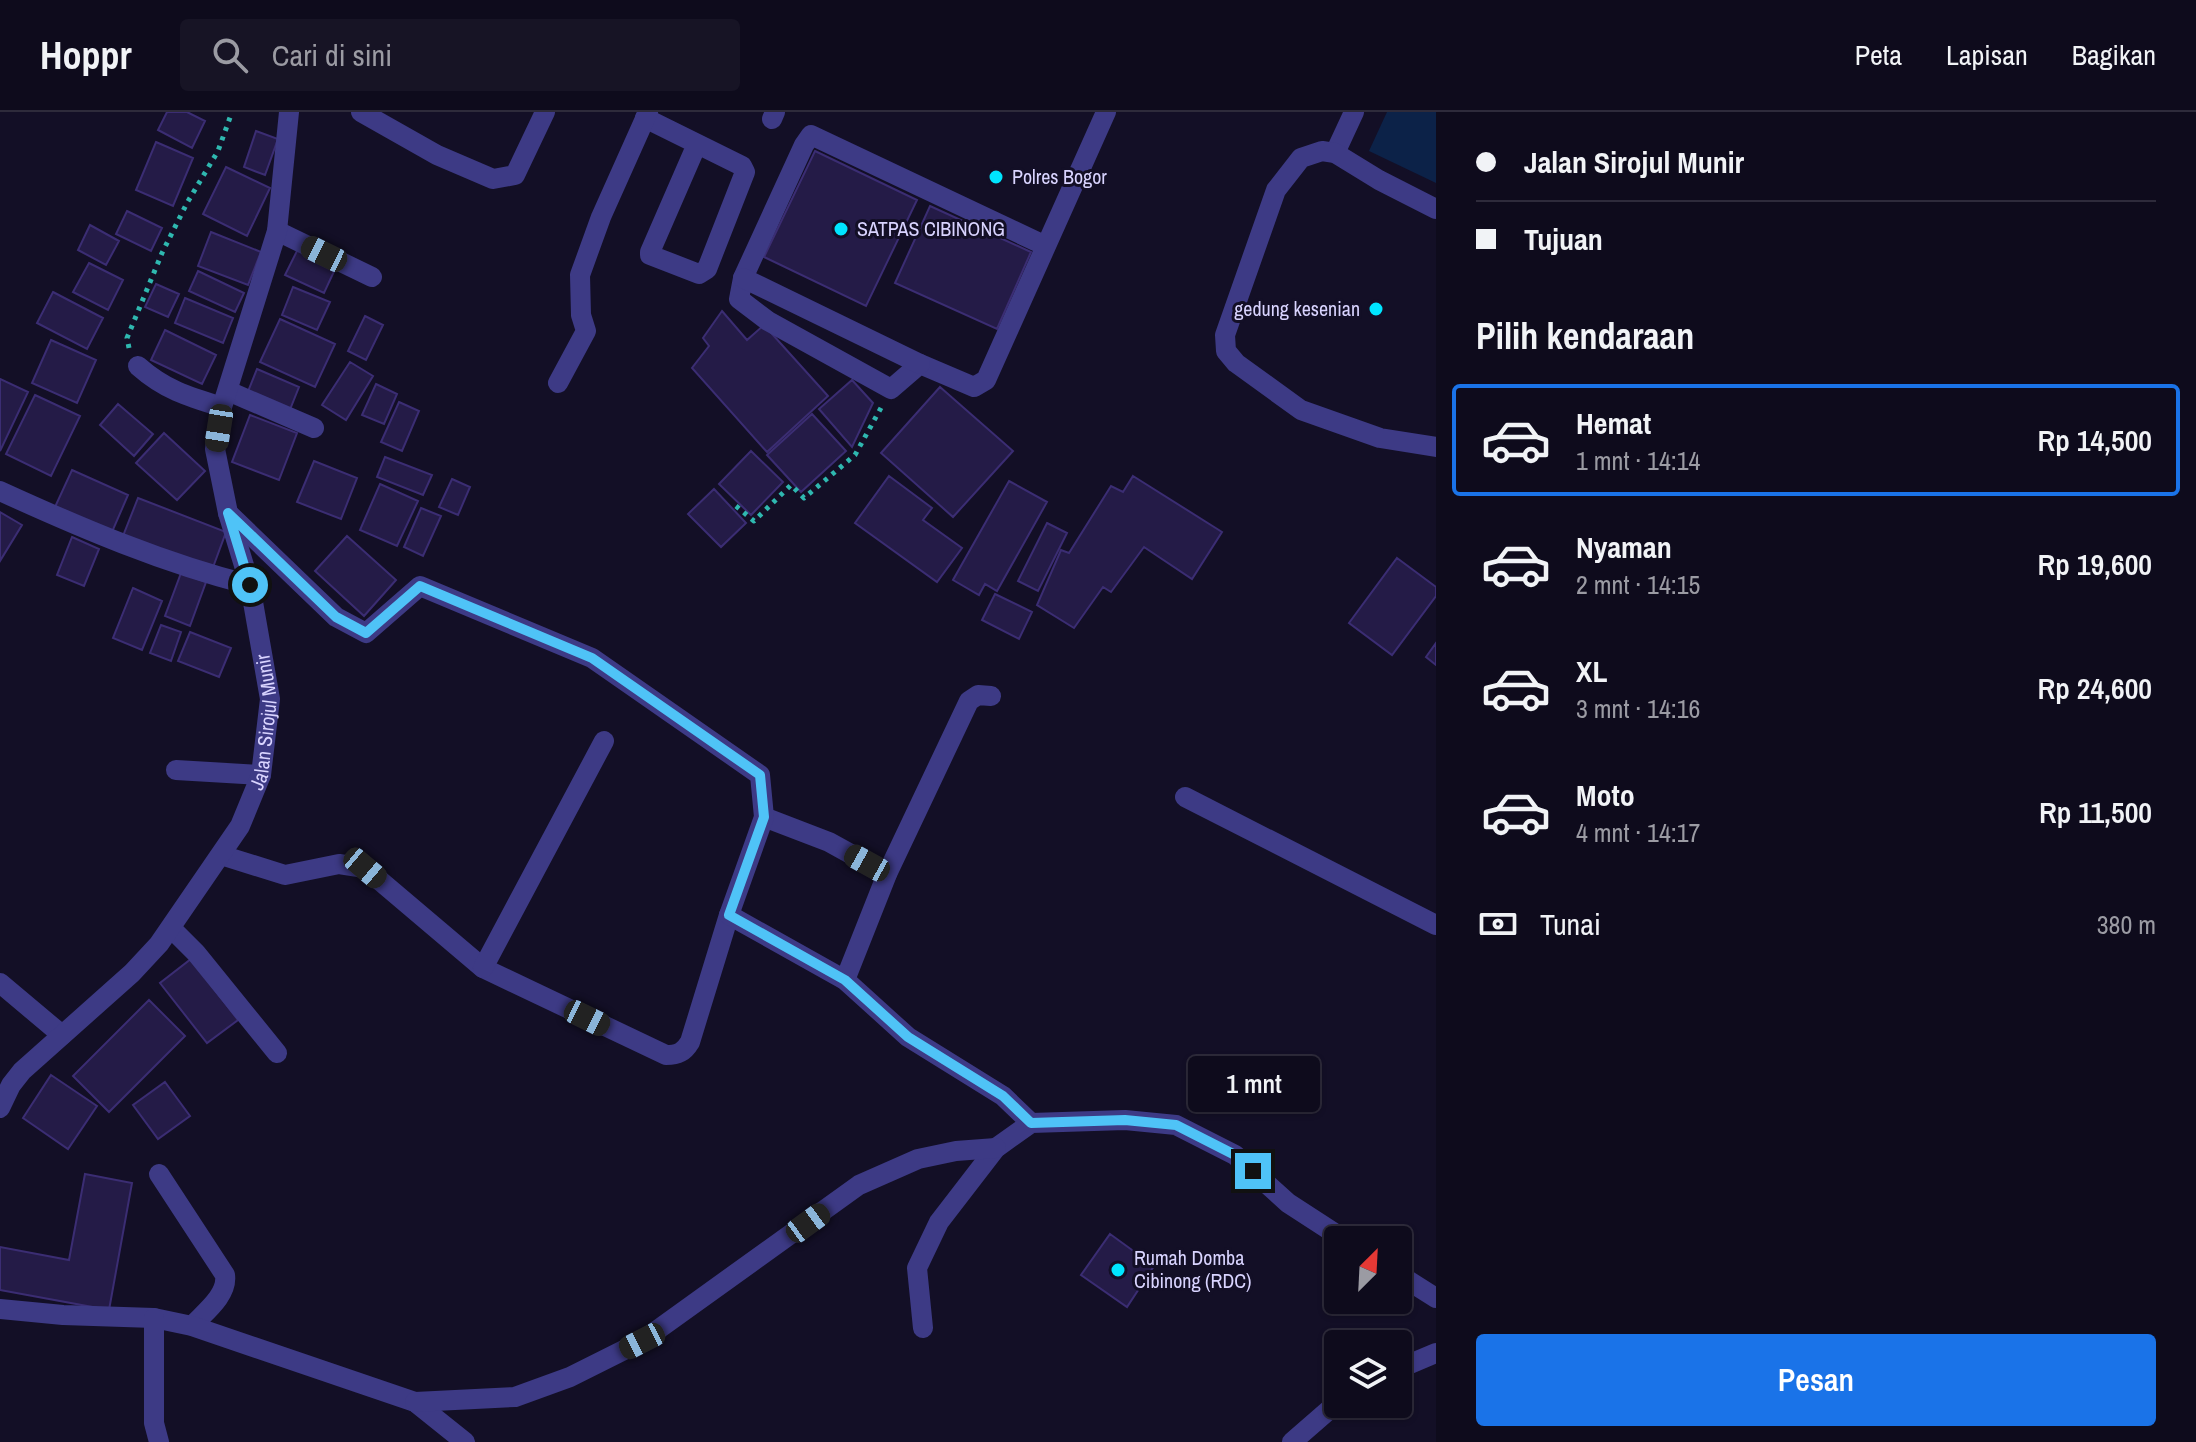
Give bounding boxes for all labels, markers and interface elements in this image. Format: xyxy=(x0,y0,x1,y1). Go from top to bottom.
search box xyxy=(180,19,740,91)
text: Hoppr xyxy=(40,30,132,81)
icon: search xyxy=(208,33,252,77)
text: Cari di sini xyxy=(272,35,392,75)
text: Peta xyxy=(1855,36,1902,74)
text: Lapisan xyxy=(1946,36,2028,74)
text: Bagikan xyxy=(2072,36,2156,74)
text: Jalan Sirojul Munir xyxy=(1524,142,1744,182)
place label: Polres Bogor xyxy=(1012,163,1107,190)
marker: Polres Bogor xyxy=(987,168,1005,186)
place label: SATPAS CIBINONG xyxy=(857,215,1005,242)
text: Tujuan xyxy=(1524,219,1603,259)
marker: SATPAS CIBINONG xyxy=(832,220,850,238)
car xyxy=(297,233,351,275)
place label: gedung kesenian xyxy=(1234,295,1360,322)
marker: gedung kesenian xyxy=(1367,300,1385,318)
text: Pilih kendaraan xyxy=(1476,312,1694,360)
car xyxy=(203,402,235,454)
text: Hemat xyxy=(1576,403,1651,443)
icon: car xyxy=(1480,404,1552,476)
text: Rp 14,500 xyxy=(2038,420,2152,460)
text: 1 mnt · 14:14 xyxy=(1576,443,1700,478)
text: Nyaman xyxy=(1576,527,1672,567)
icon: car xyxy=(1480,528,1552,600)
text: Rp 19,600 xyxy=(2038,544,2152,584)
route start xyxy=(232,567,268,603)
text: 2 mnt · 14:15 xyxy=(1576,567,1700,602)
text: XL xyxy=(1576,651,1607,691)
street label: Jalan Sirojul Munir xyxy=(242,652,283,794)
icon: car xyxy=(1480,652,1552,724)
text: Rp 24,600 xyxy=(2038,668,2152,708)
text: 3 mnt · 14:16 xyxy=(1576,691,1700,726)
text: Moto xyxy=(1576,775,1635,815)
icon: car xyxy=(1480,776,1552,848)
text: Rp 11,500 xyxy=(2039,792,2152,832)
text: 4 mnt · 14:17 xyxy=(1576,815,1700,850)
car xyxy=(840,841,894,885)
car xyxy=(339,843,391,893)
icon: cash xyxy=(1476,902,1520,946)
text: Tunai xyxy=(1540,904,1601,944)
text: 380 m xyxy=(2097,907,2156,942)
car xyxy=(560,997,614,1039)
callout: 1 mnt xyxy=(1187,1055,1319,1111)
text: 1 mnt xyxy=(1226,1066,1282,1101)
route end xyxy=(1235,1153,1271,1189)
car xyxy=(782,1199,834,1247)
north arrow xyxy=(1324,1226,1412,1314)
map controls xyxy=(1324,1226,1412,1418)
place label: Rumah Domba Cibinong (RDC) xyxy=(1134,1244,1252,1294)
marker: Rumah Domba Cibinong (RDC) xyxy=(1109,1261,1127,1279)
car xyxy=(615,1319,669,1363)
button: layers xyxy=(1324,1330,1412,1418)
button: Pesan xyxy=(1476,1334,2156,1426)

